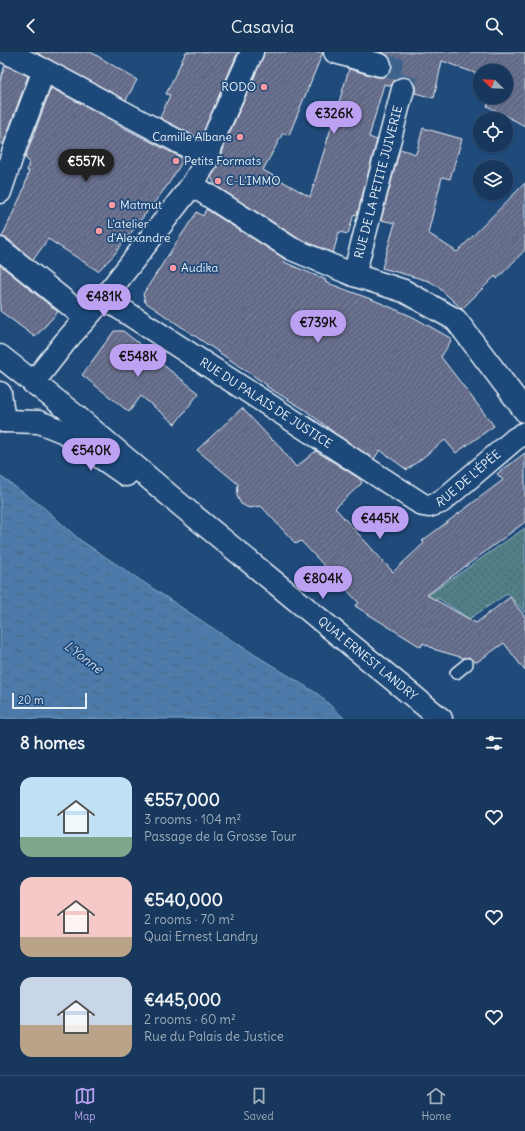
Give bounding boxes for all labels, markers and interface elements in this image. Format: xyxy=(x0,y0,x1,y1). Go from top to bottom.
icon: back xyxy=(20,15,42,37)
text: Casavia xyxy=(231,15,294,38)
icon: search xyxy=(483,15,505,37)
north arrow xyxy=(473,64,513,104)
map controls xyxy=(473,64,513,200)
place label: RODO xyxy=(221,79,256,94)
marker: RODO xyxy=(259,82,269,92)
pin: €326K xyxy=(306,101,362,135)
street label: RUE DE LA PETITE JUIVERIE xyxy=(351,104,405,260)
text: €326K xyxy=(315,105,353,122)
button: locate xyxy=(473,112,513,152)
place label: Camille Albane xyxy=(152,129,232,144)
marker: Camille Albane xyxy=(235,132,245,142)
pin: €557K xyxy=(58,149,114,183)
text: €557K xyxy=(67,153,105,170)
place label: Petits Formats xyxy=(184,153,261,168)
marker: Petits Formats xyxy=(171,156,181,166)
button: layers xyxy=(473,160,513,200)
place label: C-L'IMMO xyxy=(226,173,280,188)
marker: C-L'IMMO xyxy=(213,176,223,186)
place label: Matmut xyxy=(120,197,162,212)
marker: Matmut xyxy=(107,200,117,210)
place label: L'atelier d'Alexandre xyxy=(107,216,170,245)
marker: L'atelier d'Alexandre xyxy=(94,226,104,236)
place label: Audika xyxy=(181,260,218,275)
marker: Audika xyxy=(168,263,178,273)
pin: €481K xyxy=(76,284,132,318)
text: €481K xyxy=(86,288,122,305)
pin: €739K xyxy=(290,310,346,344)
text: €739K xyxy=(299,314,337,331)
pin: €548K xyxy=(110,344,166,378)
text: €548K xyxy=(119,348,157,365)
street label: RUE DU PALAIS DE JUSTICE xyxy=(197,354,335,451)
pin: €540K xyxy=(63,438,119,472)
text: €540K xyxy=(71,442,111,459)
street label: RUE DE L'ÉPÉE xyxy=(435,447,504,510)
pin: €445K xyxy=(352,506,408,540)
text: €445K xyxy=(361,510,399,527)
pin: €804K xyxy=(295,566,351,600)
text: €804K xyxy=(303,570,343,587)
street label: QUAI ERNEST LANDRY xyxy=(315,613,421,704)
water label: L'Yonne xyxy=(61,637,107,678)
scale bar xyxy=(12,691,87,710)
text: 20 m xyxy=(18,693,44,707)
text: 8 homes xyxy=(20,732,85,754)
icon: filters xyxy=(483,732,505,754)
text: €557,000 xyxy=(144,789,220,811)
icon: home xyxy=(52,793,100,841)
icon: heart xyxy=(483,806,505,828)
text: 3 rooms · 104 m² xyxy=(144,811,241,828)
text: Passage de la Grosse Tour xyxy=(144,828,297,845)
text: €540,000 xyxy=(144,889,223,911)
icon: home xyxy=(52,893,100,941)
icon: heart xyxy=(483,906,505,928)
text: 2 rooms · 70 m² xyxy=(144,911,235,928)
text: Quai Ernest Landry xyxy=(144,928,258,945)
text: €445,000 xyxy=(144,989,221,1011)
icon: home xyxy=(52,993,100,1041)
icon: heart xyxy=(483,1006,505,1028)
text: 2 rooms · 60 m² xyxy=(144,1011,236,1028)
text: Rue du Palais de Justice xyxy=(144,1028,284,1045)
tab: Map xyxy=(74,1085,96,1123)
tab: Saved xyxy=(244,1085,274,1123)
tab: Home xyxy=(421,1085,451,1123)

